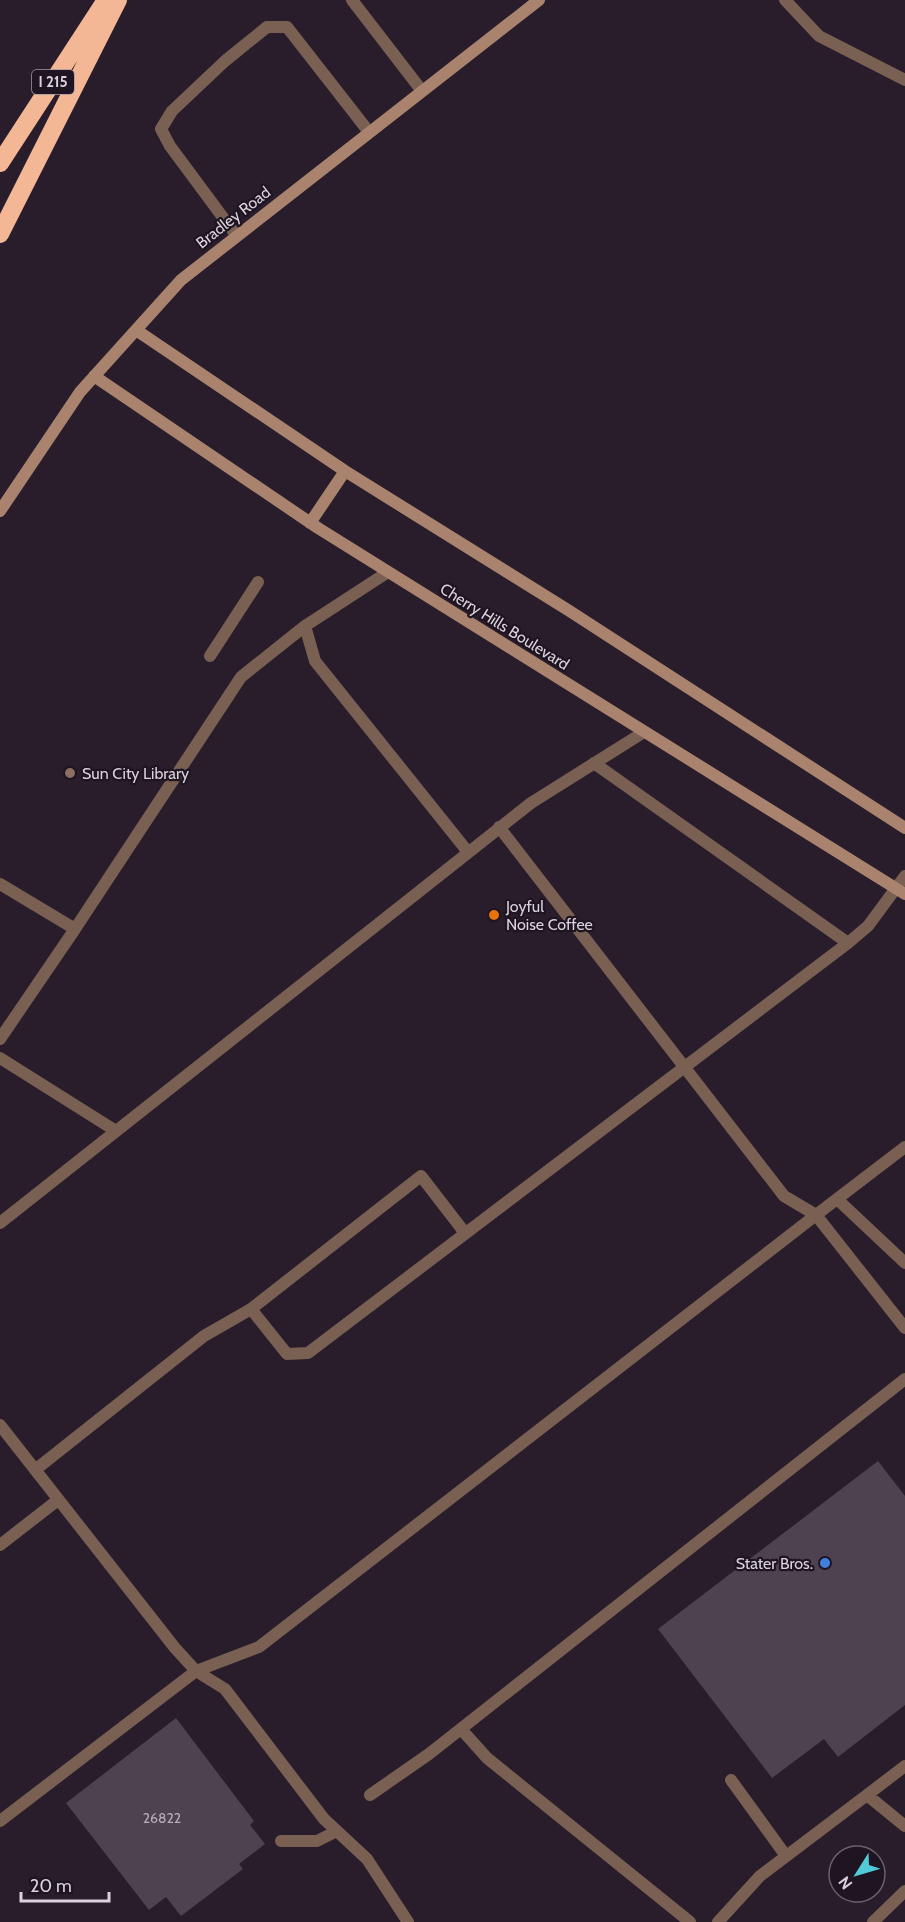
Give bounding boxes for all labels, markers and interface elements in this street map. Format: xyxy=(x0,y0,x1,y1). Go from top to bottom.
road number: I 215 xyxy=(32,70,74,94)
street label: Bradley Road xyxy=(192,182,274,252)
street label: Cherry Hills Boulevard xyxy=(437,579,573,674)
place label: Sun City Library xyxy=(82,764,189,783)
marker: Sun City Library xyxy=(63,766,77,780)
place label: Joyful Noise Coffee xyxy=(505,897,593,934)
marker: Joyful Noise Coffee xyxy=(487,908,501,922)
place label: Stater Bros. xyxy=(736,1554,813,1573)
marker: Stater Bros. xyxy=(818,1556,832,1570)
house number: 26822 xyxy=(143,1809,181,1827)
north arrow xyxy=(827,1844,887,1904)
scale bar xyxy=(21,1865,110,1903)
text: N xyxy=(834,1872,856,1893)
text: 20 m xyxy=(30,1875,72,1897)

